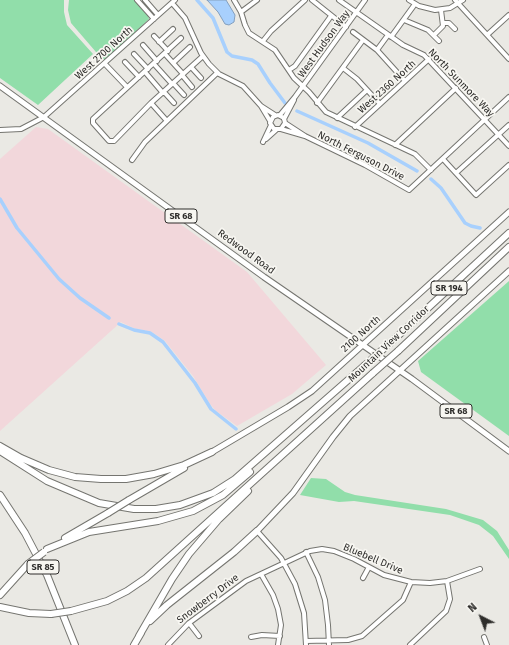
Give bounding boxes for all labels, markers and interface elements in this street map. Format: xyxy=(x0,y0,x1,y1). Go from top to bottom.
street label: West Hudson Way xyxy=(296,8,352,80)
street label: West 2700 North xyxy=(73,24,135,82)
street label: North Sunmore Way xyxy=(425,46,497,120)
street label: West 2360 North xyxy=(355,58,419,116)
street label: North Ferguson Drive xyxy=(316,129,406,183)
road number: SR 68 xyxy=(165,209,197,223)
street label: Redwood Road xyxy=(215,227,277,277)
road number: SR 194 xyxy=(431,281,467,295)
street label: Mountain View Corridor xyxy=(346,303,432,385)
street label: 2100 North xyxy=(339,313,383,355)
road number: SR 68 xyxy=(440,404,472,418)
street label: Bluebell Drive xyxy=(341,541,405,577)
road number: SR 85 xyxy=(27,560,59,574)
street label: Snowberry Drive xyxy=(175,572,241,626)
north arrow xyxy=(461,597,501,637)
text: N xyxy=(466,600,480,615)

